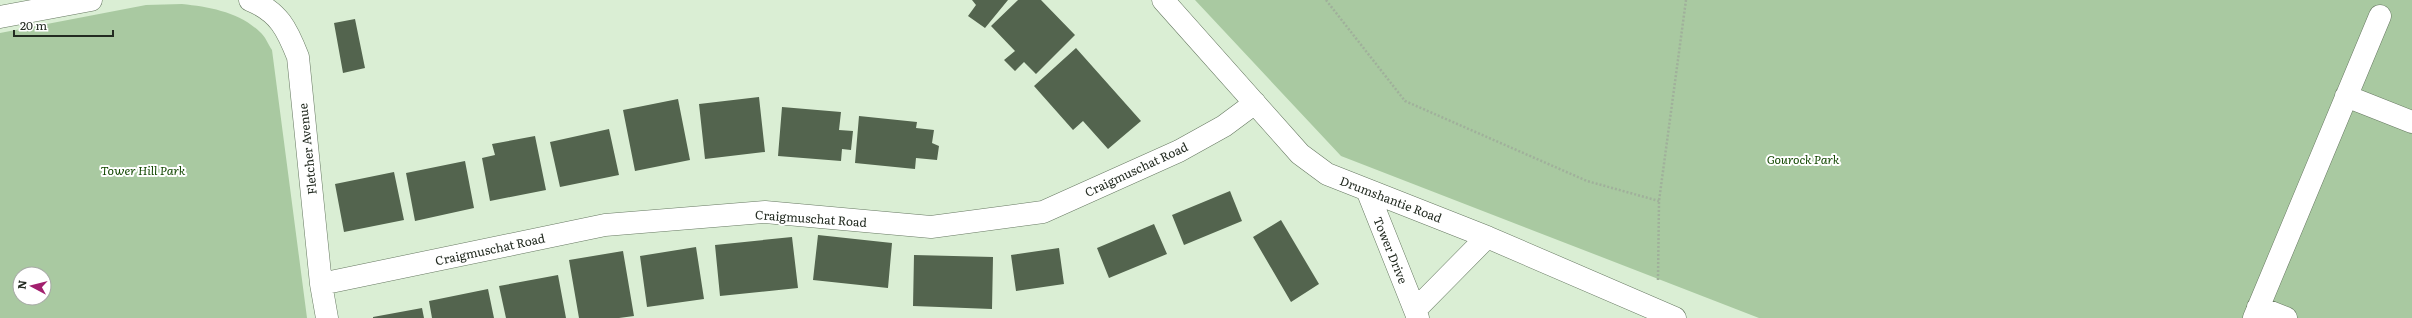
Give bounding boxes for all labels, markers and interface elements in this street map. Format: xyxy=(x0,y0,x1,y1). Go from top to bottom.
scale bar xyxy=(14,12,113,38)
text: 20 m xyxy=(20,16,47,34)
street label: Fletcher Avenue xyxy=(293,102,321,196)
street label: Craigmuschat Road xyxy=(1081,137,1191,201)
park label: Gourock Park xyxy=(1767,150,1840,168)
park label: Tower Hill Park xyxy=(101,161,186,179)
street label: Drumshantie Road xyxy=(1337,171,1445,227)
street label: Craigmuschat Road xyxy=(755,205,868,231)
street label: Tower Drive xyxy=(1369,214,1413,286)
street label: Craigmuschat Road xyxy=(433,228,547,269)
north arrow xyxy=(12,266,52,306)
text: N xyxy=(13,279,30,290)

